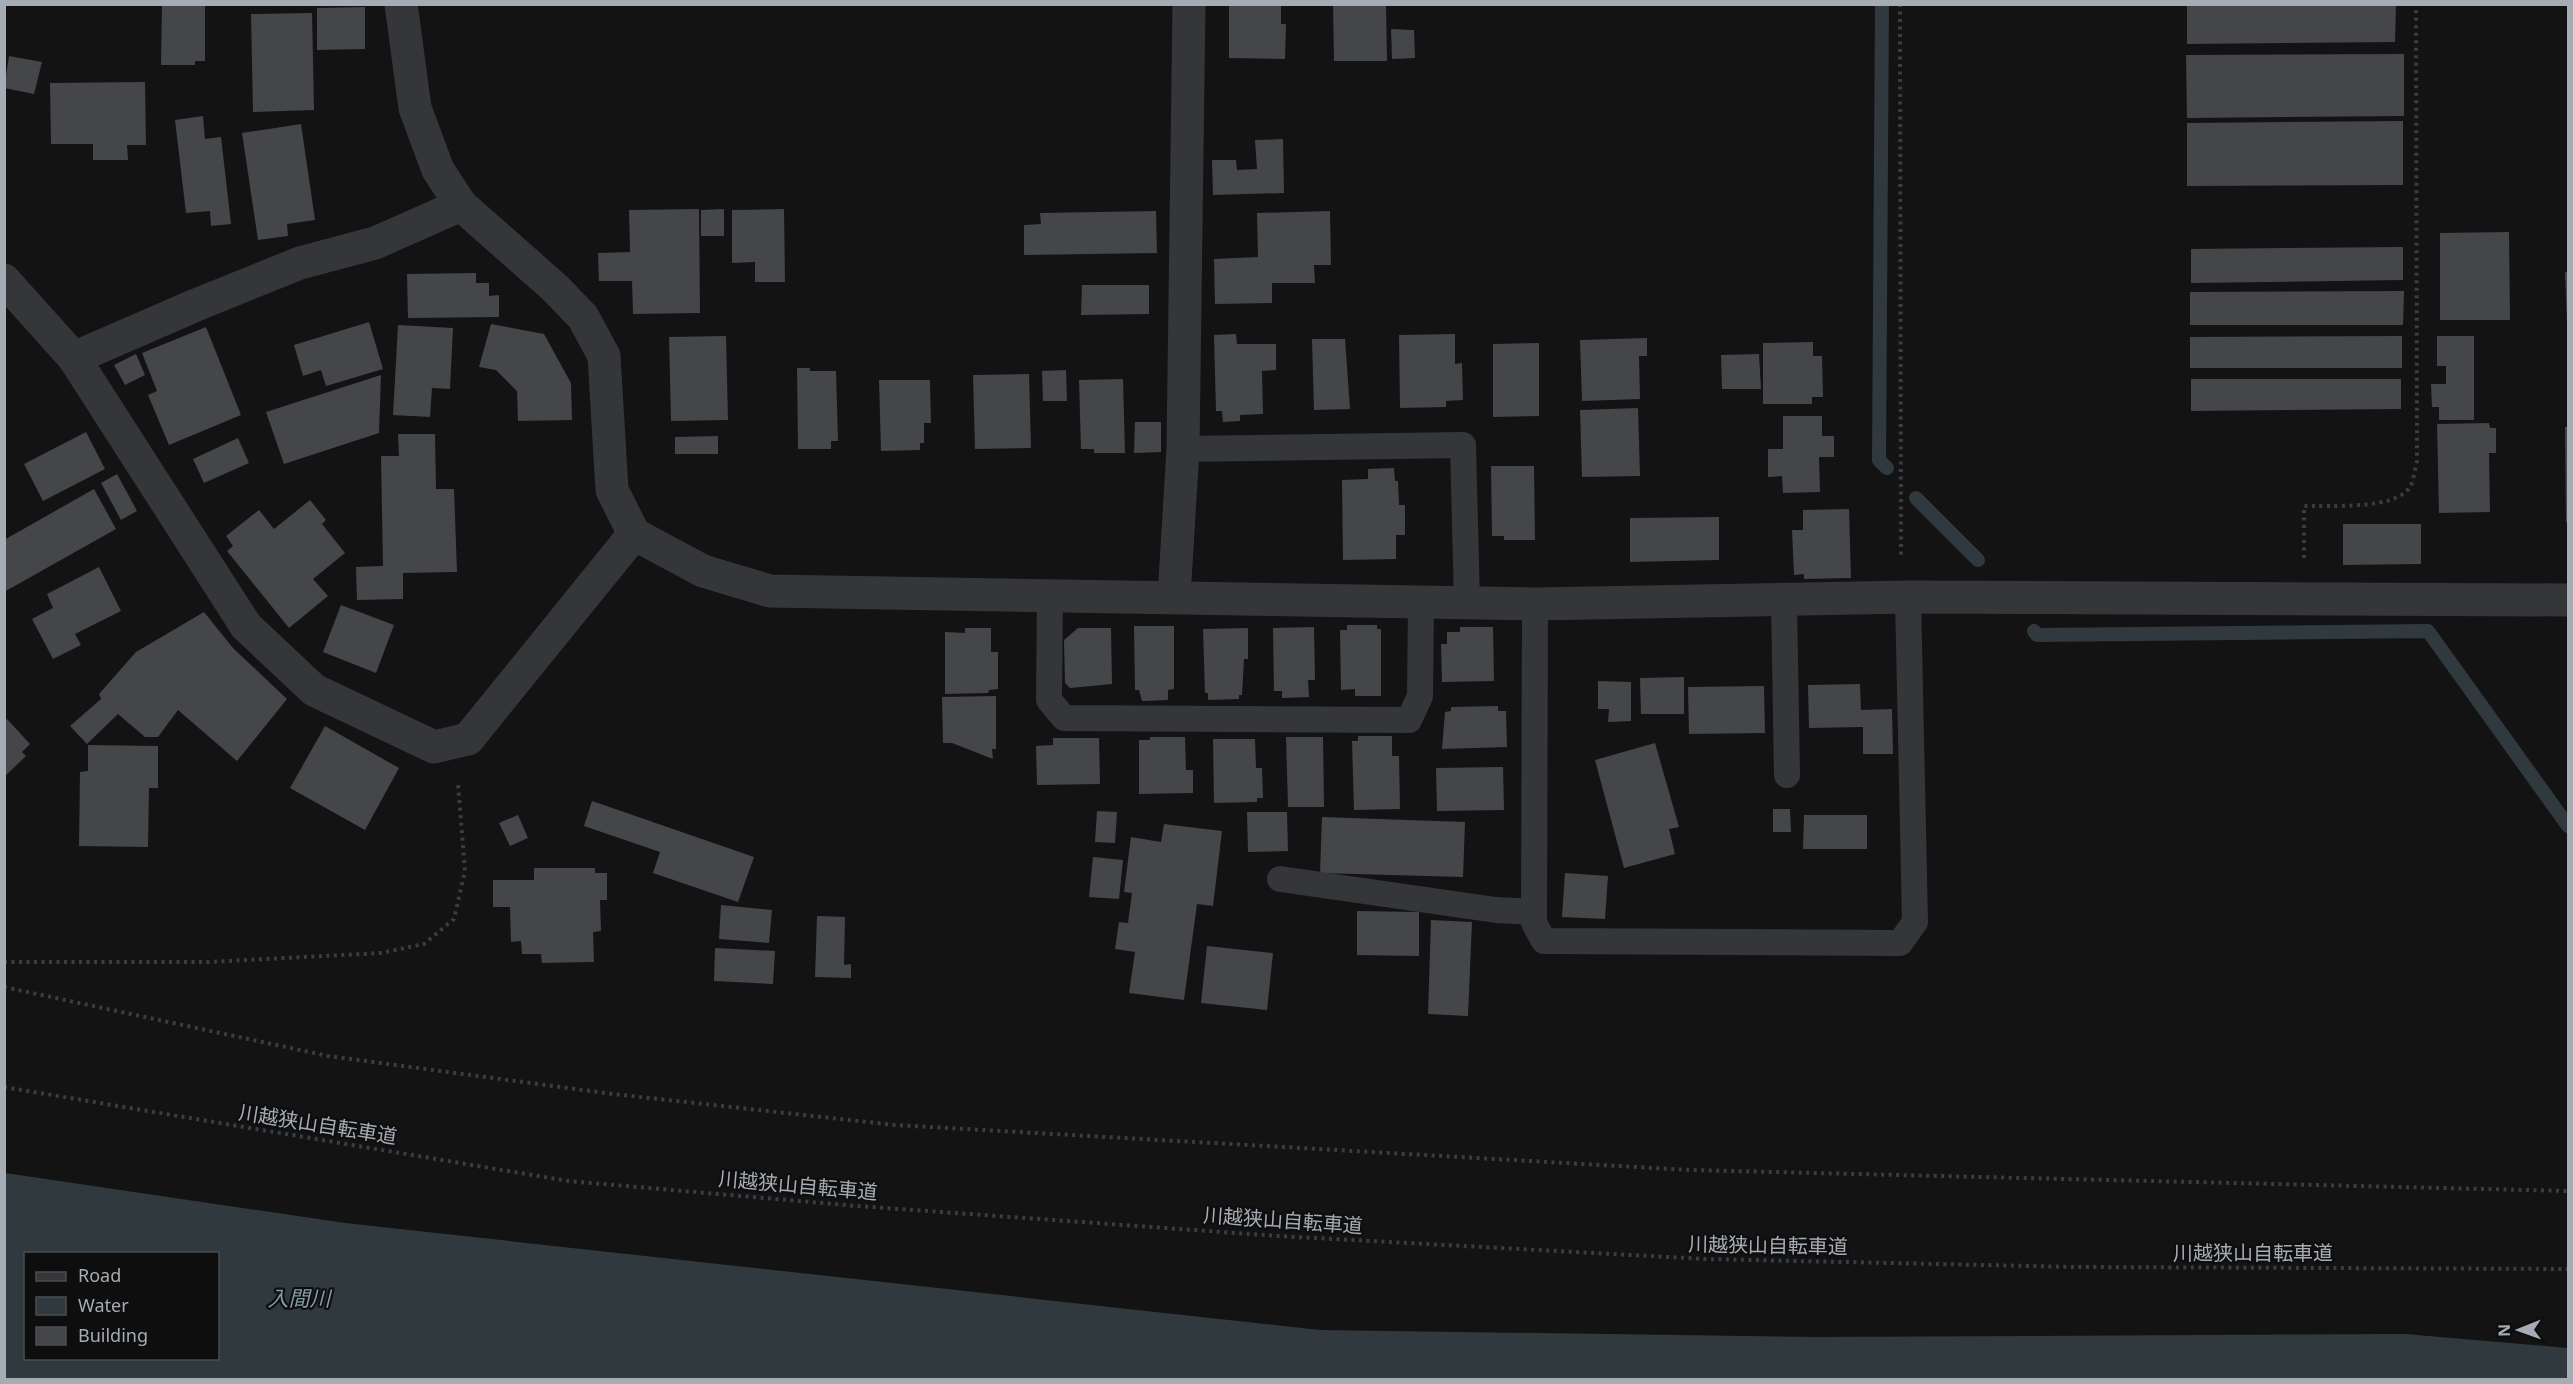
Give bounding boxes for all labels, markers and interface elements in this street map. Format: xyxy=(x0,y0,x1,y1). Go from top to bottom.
street label: 川越狭山自転車道 xyxy=(237,1098,399,1150)
street label: 川越狭山自転車道 xyxy=(717,1165,879,1205)
street label: 川越狭山自転車道 xyxy=(1202,1201,1364,1239)
street label: 川越狭山自転車道 xyxy=(1688,1230,1848,1260)
street label: 川越狭山自転車道 xyxy=(2173,1239,2333,1266)
legend xyxy=(24,1252,219,1360)
text: Road xyxy=(78,1263,121,1287)
water label: 入間川 xyxy=(268,1284,332,1312)
text: Water xyxy=(78,1293,129,1317)
north arrow xyxy=(2489,1300,2549,1360)
text: Building xyxy=(78,1323,148,1347)
text: N xyxy=(2493,1324,2515,1337)

